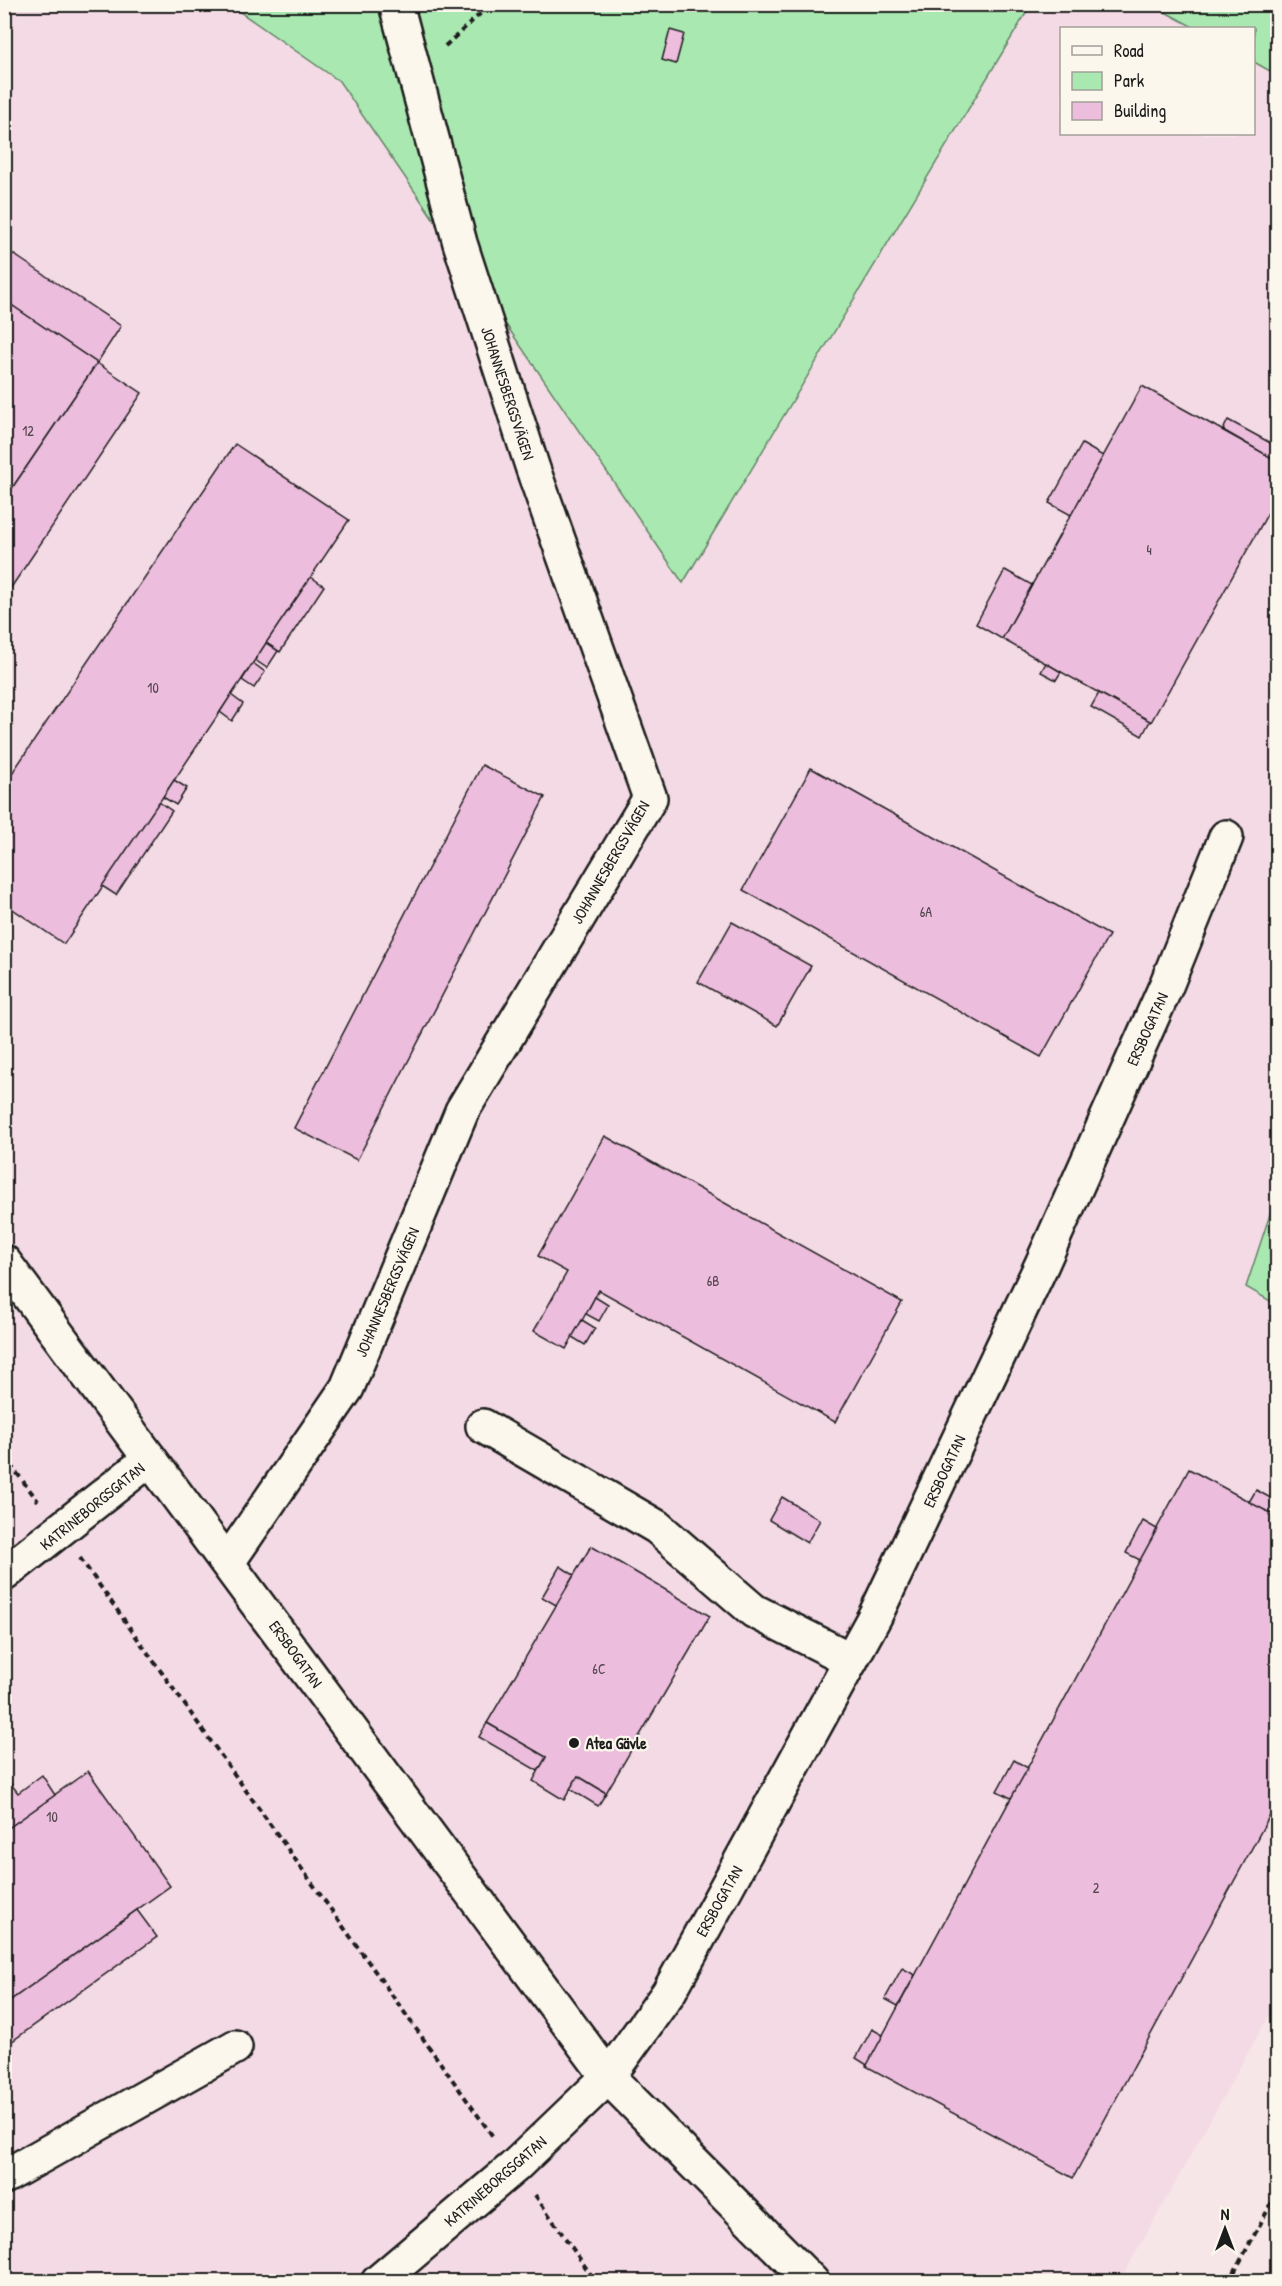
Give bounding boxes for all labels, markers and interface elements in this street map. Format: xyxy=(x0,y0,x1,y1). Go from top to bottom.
legend xyxy=(1060,27,1255,135)
text: Road xyxy=(1114,38,1144,63)
text: Park xyxy=(1114,68,1145,93)
text: Building xyxy=(1114,98,1166,123)
street label: JOHANNESBERGSVÄGEN xyxy=(476,323,540,463)
house number: 12 xyxy=(22,421,34,440)
house number: 4 xyxy=(1146,540,1152,559)
house number: 10 xyxy=(147,678,159,697)
street label: JOHANNESBERGSVÄGEN xyxy=(566,796,654,928)
house number: 6A xyxy=(920,902,932,921)
street label: ERSBOGATAN xyxy=(1121,989,1173,1069)
street label: JOHANNESBERGSVÄGEN xyxy=(350,1224,424,1360)
house number: 6B xyxy=(707,1271,719,1290)
street label: ERSBOGATAN xyxy=(918,1431,970,1511)
street label: KATRINEBORGSGATAN xyxy=(35,1457,149,1555)
street label: ERSBOGATAN xyxy=(264,1616,328,1692)
house number: 6C xyxy=(592,1659,606,1678)
place label: Atea Gävle xyxy=(586,1732,647,1754)
marker: Atea Gävle xyxy=(567,1736,581,1750)
house number: 10 xyxy=(46,1807,58,1826)
street label: ERSBOGATAN xyxy=(690,1862,748,1940)
house number: 2 xyxy=(1093,1878,1100,1897)
street label: KATRINEBORGSGATAN xyxy=(439,2130,551,2232)
north arrow xyxy=(1195,2199,1255,2259)
text: N xyxy=(1221,2203,1230,2225)

